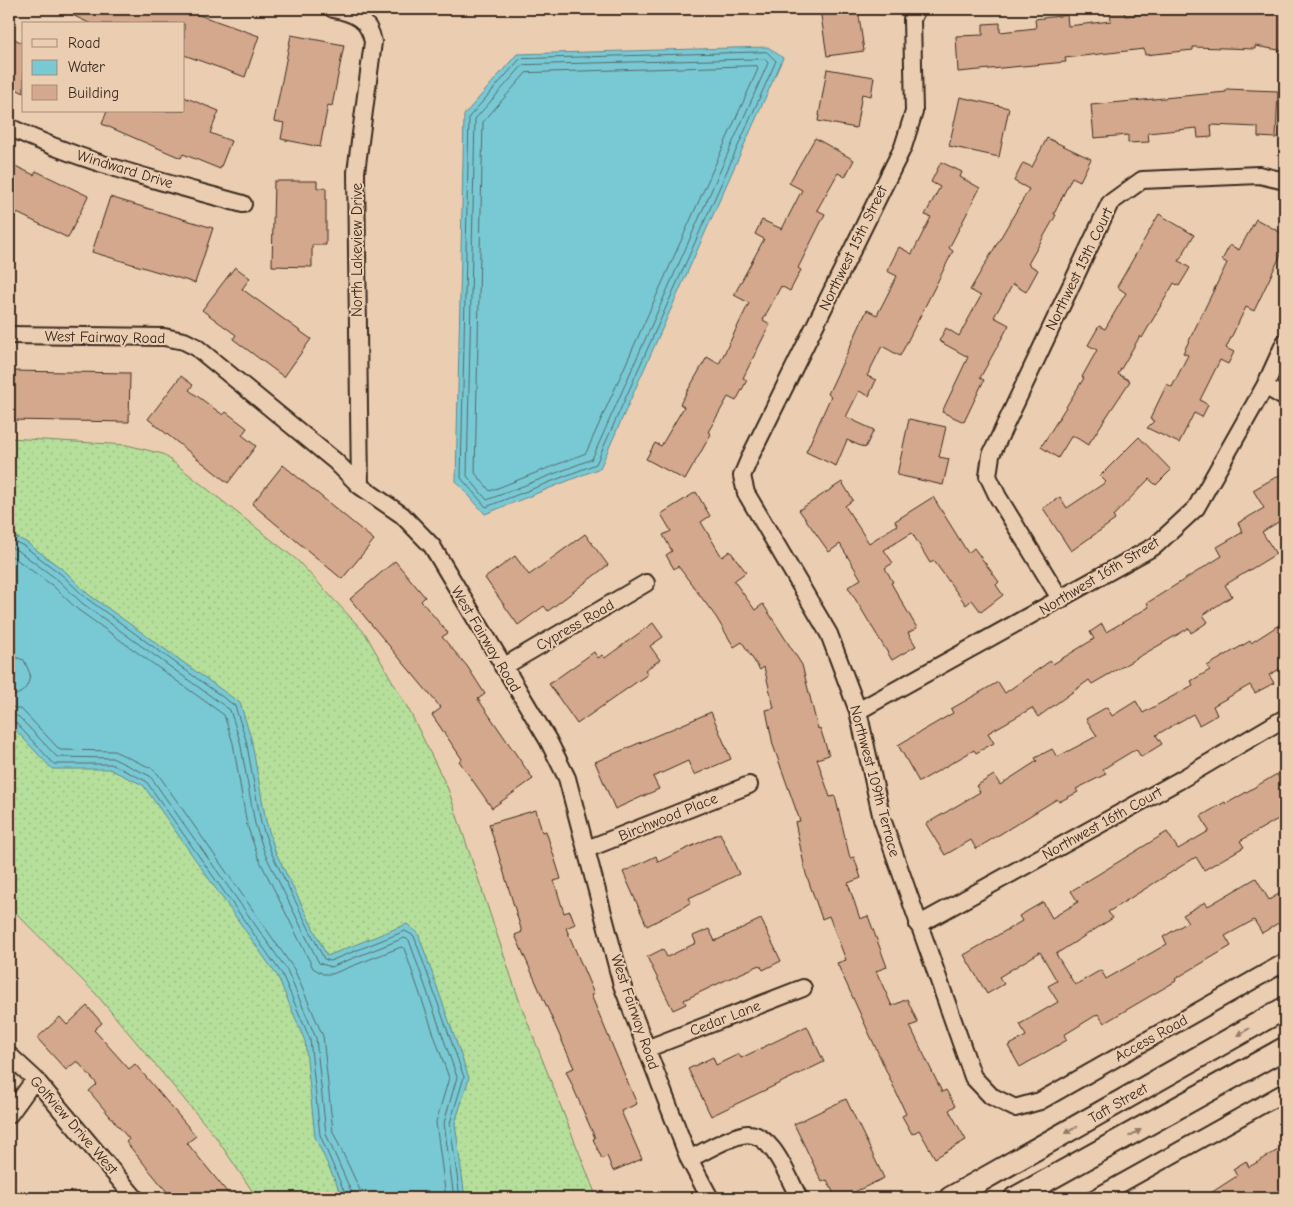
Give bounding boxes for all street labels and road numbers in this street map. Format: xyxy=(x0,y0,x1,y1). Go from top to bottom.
street label: Windward Drive xyxy=(75,146,176,192)
street label: Northwest 15th Street xyxy=(815,182,891,313)
street label: North Lakeview Drive xyxy=(348,183,366,317)
street label: Northwest 15th Court xyxy=(1041,204,1117,333)
street label: West Fairway Road xyxy=(45,327,165,347)
street label: Northwest 16th Street xyxy=(1036,533,1163,619)
street label: West Fairway Road xyxy=(447,583,525,695)
street label: Cypress Road xyxy=(533,595,617,655)
street label: Northwest 109th Terrace xyxy=(846,703,904,859)
street label: Northwest 16th Court xyxy=(1039,782,1166,863)
street label: Birchwood Place xyxy=(616,789,721,845)
street label: West Fairway Road xyxy=(607,952,663,1072)
street label: Cedar Lane xyxy=(687,996,763,1040)
street label: Access Road xyxy=(1111,1011,1191,1065)
street label: Golfview Drive West xyxy=(26,1072,122,1178)
street label: Taft Street xyxy=(1085,1079,1151,1127)

